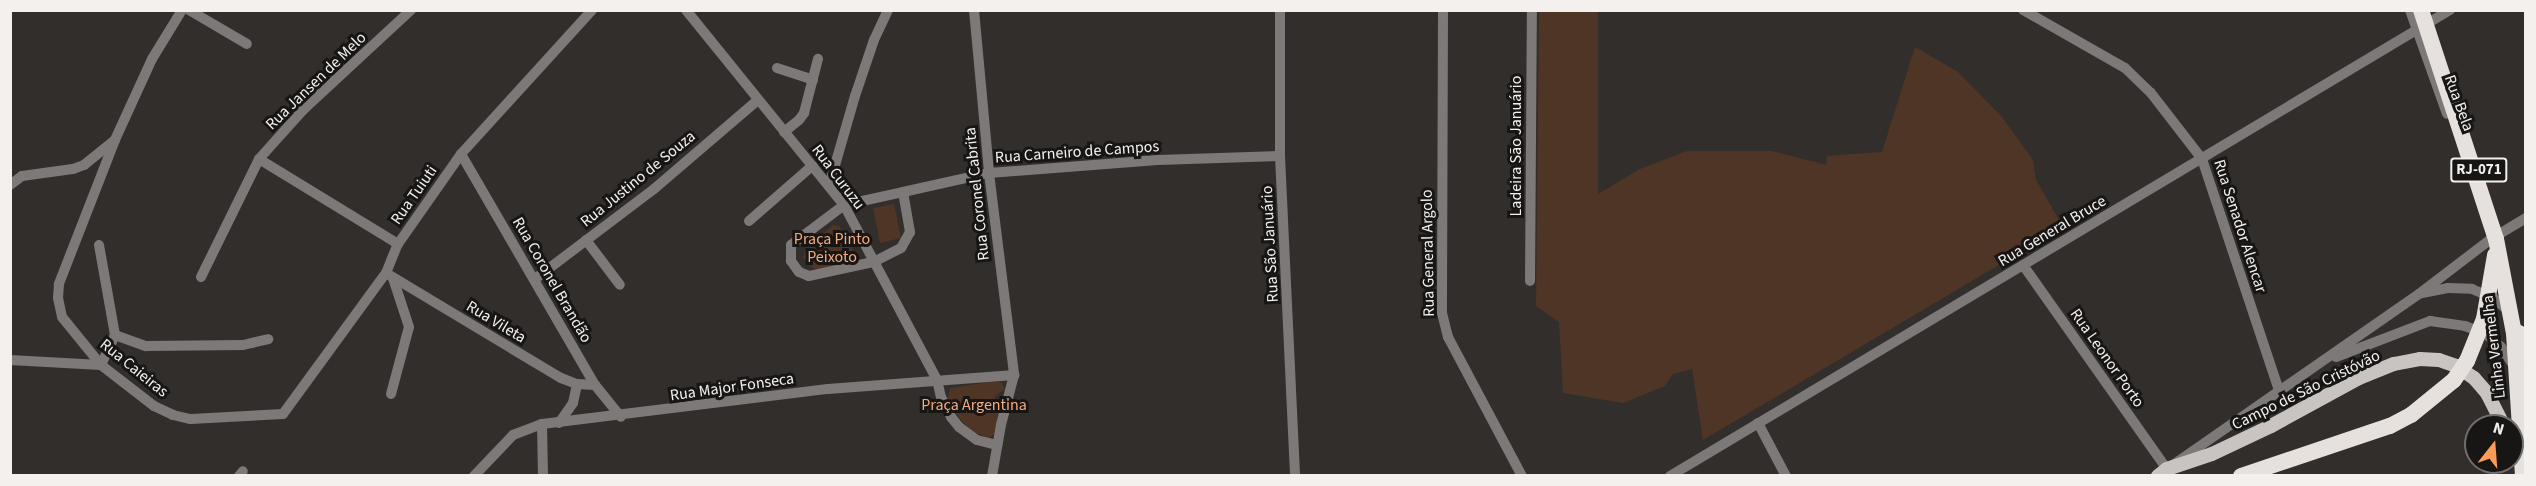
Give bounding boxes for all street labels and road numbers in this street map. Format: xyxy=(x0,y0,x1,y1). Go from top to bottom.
street label: Rua Jansen de Melo xyxy=(262,28,370,134)
street label: Rua Bela xyxy=(2440,72,2478,134)
street label: Ladeira São Januário xyxy=(1506,76,1526,216)
street label: Rua Justino de Souza xyxy=(577,127,699,231)
street label: Rua Coronel Cabrita xyxy=(960,127,994,261)
street label: Rua Carneiro de Campos xyxy=(994,137,1160,167)
street label: Rua Curuzu xyxy=(807,141,869,213)
street label: Rua Senador Alencar xyxy=(2209,157,2271,295)
road number: RJ-071 xyxy=(2449,158,2509,182)
street label: Rua Tuiuti xyxy=(387,162,441,228)
street label: Rua São Januário xyxy=(1257,185,1283,303)
street label: Rua General Argolo xyxy=(1417,189,1439,317)
street label: Rua General Bruce xyxy=(1994,191,2110,271)
street label: Rua Coronel Brandão xyxy=(508,214,596,346)
street label: Linha Vermelha xyxy=(2478,294,2510,400)
street label: Rua Vileta xyxy=(463,297,529,347)
street label: Rua Leonor Porto xyxy=(2066,305,2148,411)
street label: Rua Caieiras xyxy=(96,335,172,401)
street label: Campo de São Cristóvão xyxy=(2229,346,2383,434)
street label: Rua Major Fonseca xyxy=(669,369,795,405)

